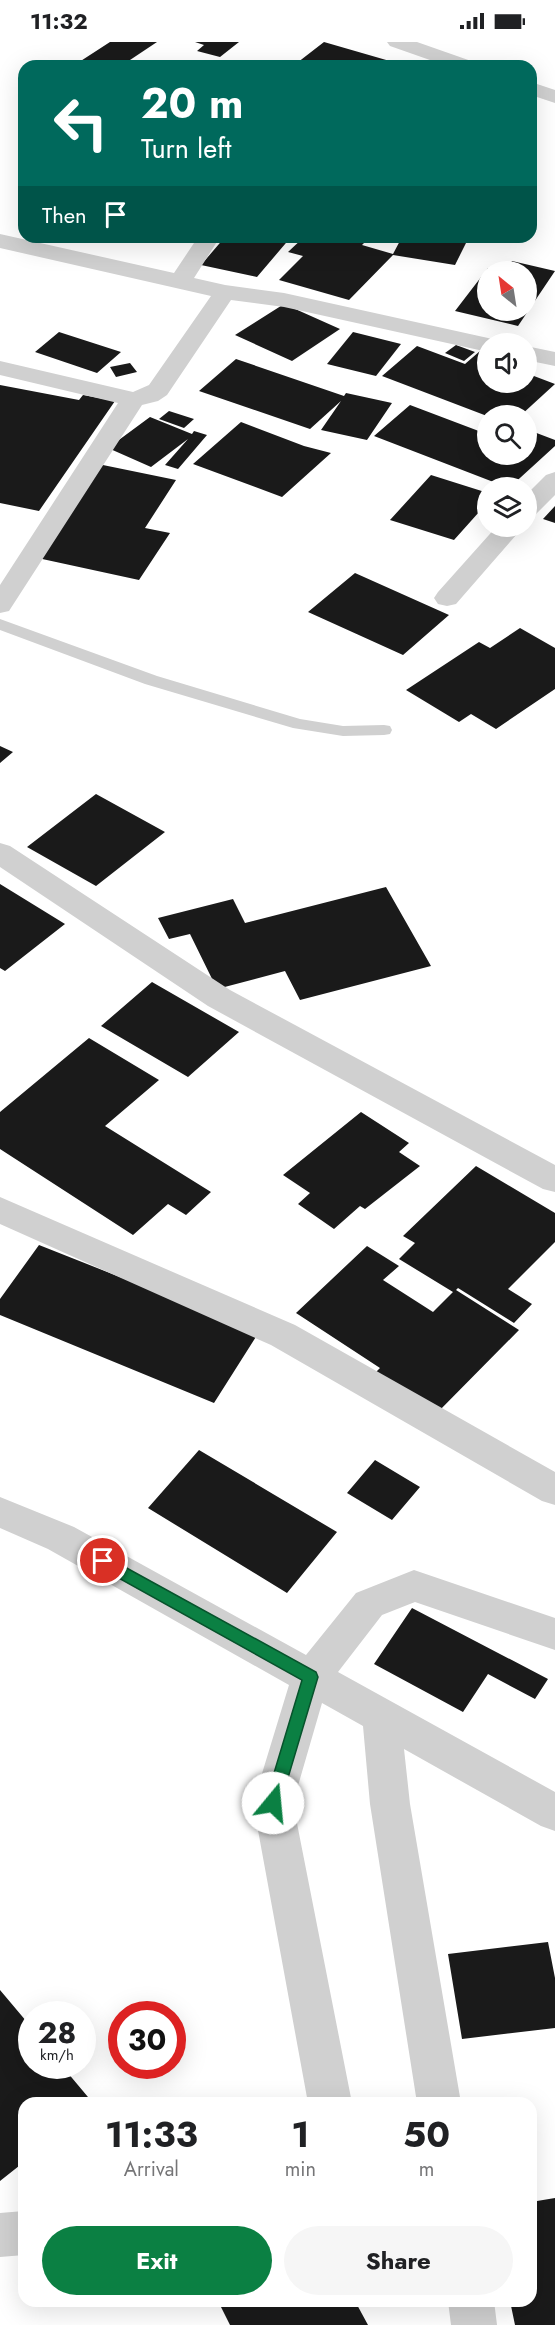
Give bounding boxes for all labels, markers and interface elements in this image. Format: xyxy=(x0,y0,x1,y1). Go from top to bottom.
text: 11:32 xyxy=(30,5,88,37)
text: 20 m xyxy=(141,73,243,134)
icon: left xyxy=(42,84,120,162)
text: Turn left xyxy=(141,129,231,168)
icon: arrive xyxy=(99,198,132,231)
text: Then xyxy=(42,199,87,231)
north arrow xyxy=(477,261,537,321)
map controls xyxy=(477,261,537,537)
button: sound xyxy=(477,333,537,393)
button: search xyxy=(477,405,537,465)
button: layers xyxy=(477,477,537,537)
pin xyxy=(77,1535,128,1586)
icon: arrive xyxy=(86,1544,119,1577)
position arrow xyxy=(241,1771,305,1835)
speed limit sign: 30 xyxy=(108,2001,186,2079)
text: 28 xyxy=(38,2011,76,2054)
text: km/h xyxy=(40,2044,74,2066)
text: 11:33 xyxy=(105,2108,198,2160)
text: 1 xyxy=(291,2108,310,2160)
text: 50 xyxy=(403,2108,450,2160)
text: Arrival xyxy=(124,2155,179,2184)
text: min xyxy=(285,2155,316,2184)
text: m xyxy=(419,2155,434,2184)
button: Exit xyxy=(42,2226,272,2295)
button: Share xyxy=(284,2226,513,2295)

